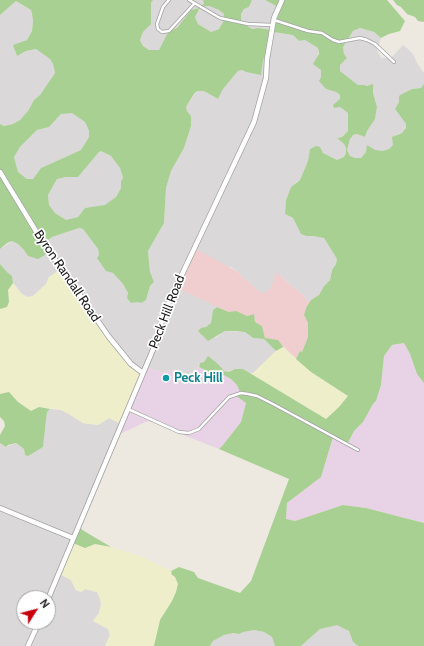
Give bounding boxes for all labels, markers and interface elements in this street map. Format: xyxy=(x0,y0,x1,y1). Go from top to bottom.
street label: Byron Randall Road xyxy=(31,227,103,325)
street label: Peck Hill Road xyxy=(146,273,188,351)
place label: Peck Hill xyxy=(174,370,223,386)
marker: Peck Hill xyxy=(161,373,171,383)
north arrow xyxy=(16,590,56,630)
text: N xyxy=(37,596,53,611)

